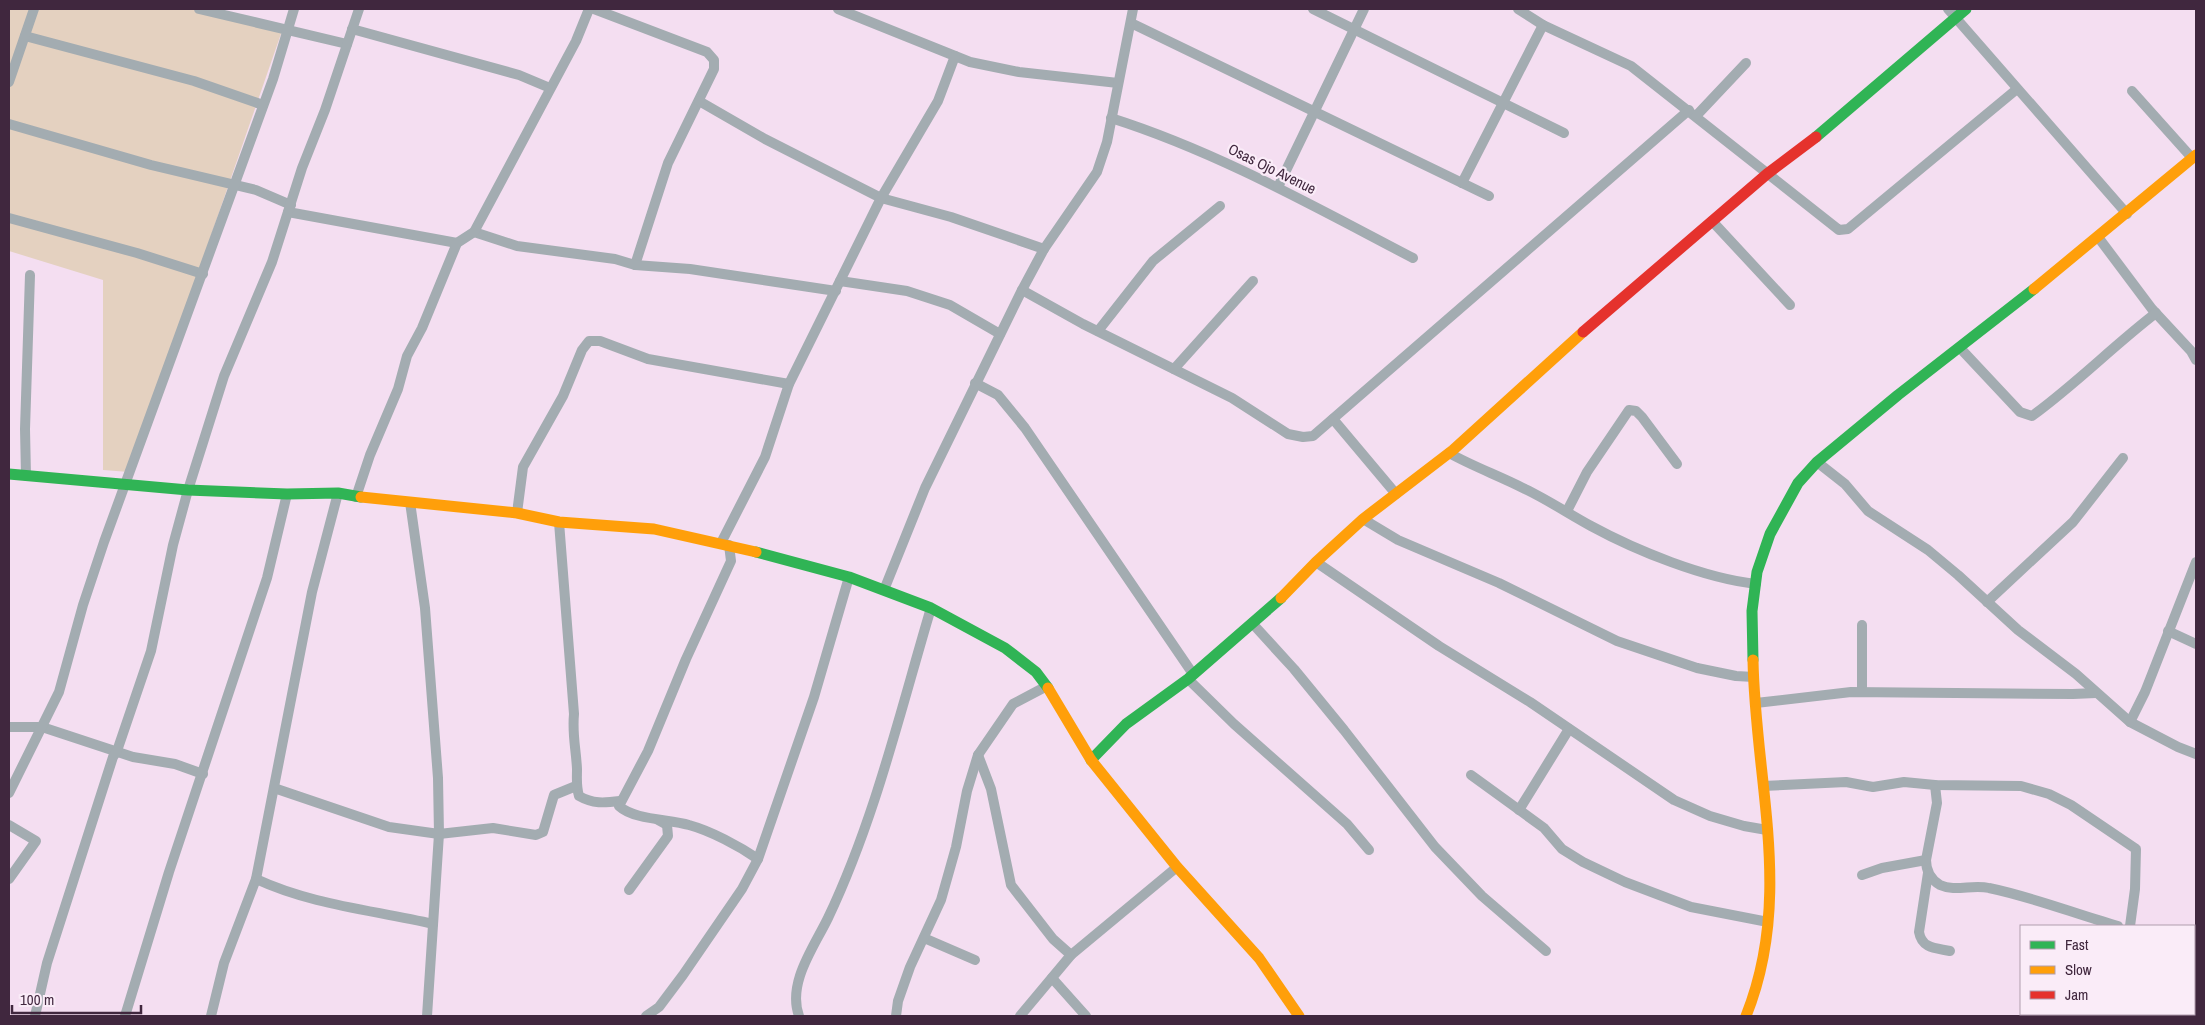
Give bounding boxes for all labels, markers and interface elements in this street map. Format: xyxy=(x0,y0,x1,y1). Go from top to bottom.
street label: Osas Ojo Avenue xyxy=(1225,138,1320,199)
legend xyxy=(2020,925,2195,1015)
text: Fast xyxy=(2065,934,2089,955)
text: Slow xyxy=(2065,959,2092,980)
scale bar xyxy=(12,982,141,1014)
text: Jam xyxy=(2065,984,2088,1005)
text: 100 m xyxy=(20,989,54,1010)

